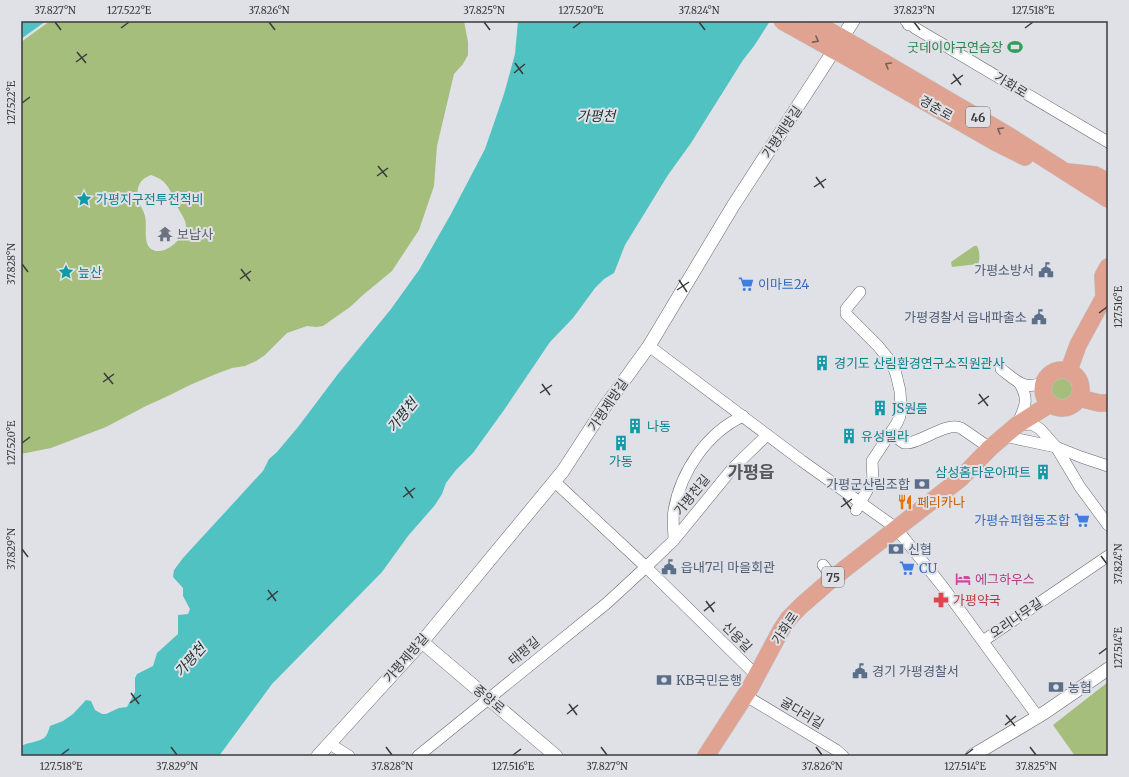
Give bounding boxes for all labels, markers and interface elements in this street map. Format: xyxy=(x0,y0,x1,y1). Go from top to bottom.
text: 37.827°N xyxy=(34,4,76,17)
text: 127.522°E xyxy=(107,4,152,17)
text: 37.826°N xyxy=(248,4,290,17)
text: 37.825°N xyxy=(463,4,505,17)
text: 127.520°E xyxy=(559,4,604,17)
text: 37.824°N xyxy=(679,4,720,17)
text: 37.823°N xyxy=(893,4,935,17)
text: 127.518°E xyxy=(1012,4,1055,17)
one-way arrow xyxy=(812,35,820,43)
sports icon: 굿데이야구연습장 xyxy=(1006,38,1024,56)
place label: 굿데이야구연습장 xyxy=(907,39,1003,56)
one-way arrow xyxy=(885,62,892,69)
street label: 가화로 xyxy=(991,68,1031,102)
text: 127.522°E xyxy=(5,80,18,125)
street label: 경춘로 xyxy=(916,92,956,124)
street label: 가평제방길 xyxy=(758,102,806,162)
water label: 가평천 xyxy=(577,107,616,125)
road number: 46 xyxy=(966,107,990,127)
one-way arrow xyxy=(997,127,1004,134)
place icon: 가평지구전투전적비 xyxy=(75,190,93,208)
place label: 가평지구전투전적비 xyxy=(96,191,204,208)
temple icon: 보납사 xyxy=(156,225,174,243)
place label: 보납사 xyxy=(177,226,213,243)
text: 37.828°N xyxy=(5,243,18,285)
public building icon: 가평소방서 xyxy=(1037,261,1055,279)
place label: 가평소방서 xyxy=(974,262,1034,279)
place icon: 늪산 xyxy=(57,263,75,281)
place label: 늪산 xyxy=(78,264,102,281)
supermarket icon: 이마트24 xyxy=(737,275,755,293)
place label: 이마트24 xyxy=(758,276,809,293)
text: 127.516°E xyxy=(1112,285,1125,328)
public building icon: 가평경찰서 읍내파출소 xyxy=(1030,308,1048,326)
place label: 가평경찰서 읍내파출소 xyxy=(904,309,1027,326)
building icon: 경기도 산림환경연구소직원관사 xyxy=(813,354,831,372)
place label: 경기도 산림환경연구소직원관사 xyxy=(834,355,1005,372)
street label: 가평제방길 xyxy=(584,375,632,435)
water label: 가평천 xyxy=(383,393,422,436)
building icon: JS원룸 xyxy=(871,399,889,417)
place label: JS원룸 xyxy=(891,400,928,417)
building icon: 나동 xyxy=(626,417,644,435)
place label: 나동 xyxy=(647,418,671,435)
text: 127.520°E xyxy=(5,420,18,465)
building icon: 유성빌라 xyxy=(840,427,858,445)
place label: 유성빌라 xyxy=(861,428,909,445)
building icon: 가동 xyxy=(612,434,630,452)
place label: 가동 xyxy=(609,453,633,470)
district label: 가평읍 xyxy=(728,461,774,483)
building icon: 삼성홈타운아파트 xyxy=(1034,463,1052,481)
place label: 삼성홈타운아파트 xyxy=(935,464,1031,481)
street label: 가평천길 xyxy=(670,471,714,519)
bank icon: 가평군산림조합 xyxy=(913,475,931,493)
place label: 가평군산림조합 xyxy=(826,476,910,493)
restaurant icon: 페리카나 xyxy=(896,493,914,511)
place label: 페리카나 xyxy=(917,494,965,511)
supermarket icon: 가평슈퍼협동조합 xyxy=(1073,511,1091,529)
place label: 가평슈퍼협동조합 xyxy=(974,512,1070,529)
text: 37.829°N xyxy=(5,528,18,570)
bank icon: 신협 xyxy=(887,540,905,558)
place label: 신협 xyxy=(908,541,932,558)
text: 37.824°N xyxy=(1112,543,1125,584)
public building icon: 읍내7리 마을회관 xyxy=(660,558,678,576)
place label: 읍내7리 마을회관 xyxy=(681,559,775,576)
supermarket icon: CU xyxy=(898,559,916,577)
place label: CU xyxy=(919,560,938,577)
road number: 75 xyxy=(822,567,844,587)
hotel icon: 에그하우스 xyxy=(954,570,972,588)
place label: 에그하우스 xyxy=(975,571,1035,588)
pharmacy icon: 가평약국 xyxy=(932,591,950,609)
place label: 가평약국 xyxy=(953,592,1001,609)
street label: 오리나무길 xyxy=(986,594,1046,642)
street label: 가화로 xyxy=(768,608,802,648)
street label: 신용길 xyxy=(718,618,756,656)
text: 127.514°E xyxy=(1112,627,1125,669)
street label: 가평제방길 xyxy=(380,630,432,686)
street label: 태평길 xyxy=(505,633,543,669)
water label: 가평천 xyxy=(171,639,210,680)
public building icon: 경기 가평경찰서 xyxy=(851,662,869,680)
place label: 경기 가평경찰서 xyxy=(872,663,959,680)
bank icon: KB국민은행 xyxy=(655,671,673,689)
place label: KB국민은행 xyxy=(676,672,742,689)
bank icon: 농협 xyxy=(1047,678,1065,696)
place label: 농협 xyxy=(1068,679,1092,696)
street label: 중앙로 xyxy=(470,681,508,717)
street label: 굴다리길 xyxy=(777,693,827,733)
text: 127.518°E xyxy=(40,760,83,773)
text: 37.829°N xyxy=(156,760,198,773)
text: 37.828°N xyxy=(371,760,413,773)
text: 127.516°E xyxy=(492,760,535,773)
text: 37.827°N xyxy=(586,760,628,773)
text: 37.826°N xyxy=(801,760,843,773)
text: 127.514°E xyxy=(944,760,986,773)
text: 37.825°N xyxy=(1015,760,1057,773)

